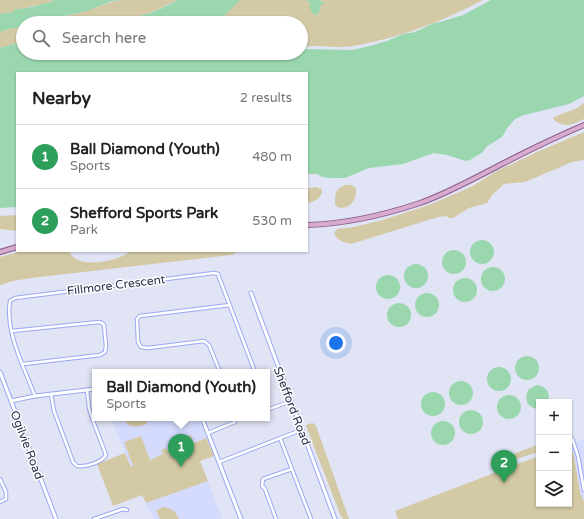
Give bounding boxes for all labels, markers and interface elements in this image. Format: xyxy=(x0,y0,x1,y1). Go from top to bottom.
search box xyxy=(16,16,308,60)
icon: search xyxy=(30,27,52,49)
text: Search here xyxy=(62,29,146,47)
text: Nearby xyxy=(32,88,91,109)
text: 2 results xyxy=(240,90,292,106)
text: Ball Diamond (Youth) xyxy=(70,140,220,158)
text: 1 xyxy=(41,149,49,165)
text: 480 m xyxy=(252,149,292,165)
text: Sports xyxy=(70,158,110,174)
text: Shefford Sports Park xyxy=(70,204,218,222)
text: 2 xyxy=(41,213,49,229)
text: 530 m xyxy=(252,213,292,229)
text: Park xyxy=(70,222,98,238)
street label: Fillmore Crescent xyxy=(66,272,166,298)
your location xyxy=(326,333,346,353)
street label: Shefford Road xyxy=(271,365,313,447)
popup xyxy=(92,369,270,421)
text: Ball Diamond (Youth) xyxy=(106,378,256,396)
text: Sports xyxy=(106,396,146,412)
map controls xyxy=(536,399,572,507)
button: + xyxy=(536,399,572,435)
street label: Ogilvie Road xyxy=(7,409,47,481)
pin: 1 xyxy=(168,434,194,467)
button: − xyxy=(536,435,572,471)
pin: 2 xyxy=(491,450,517,483)
button: layers xyxy=(536,471,572,507)

